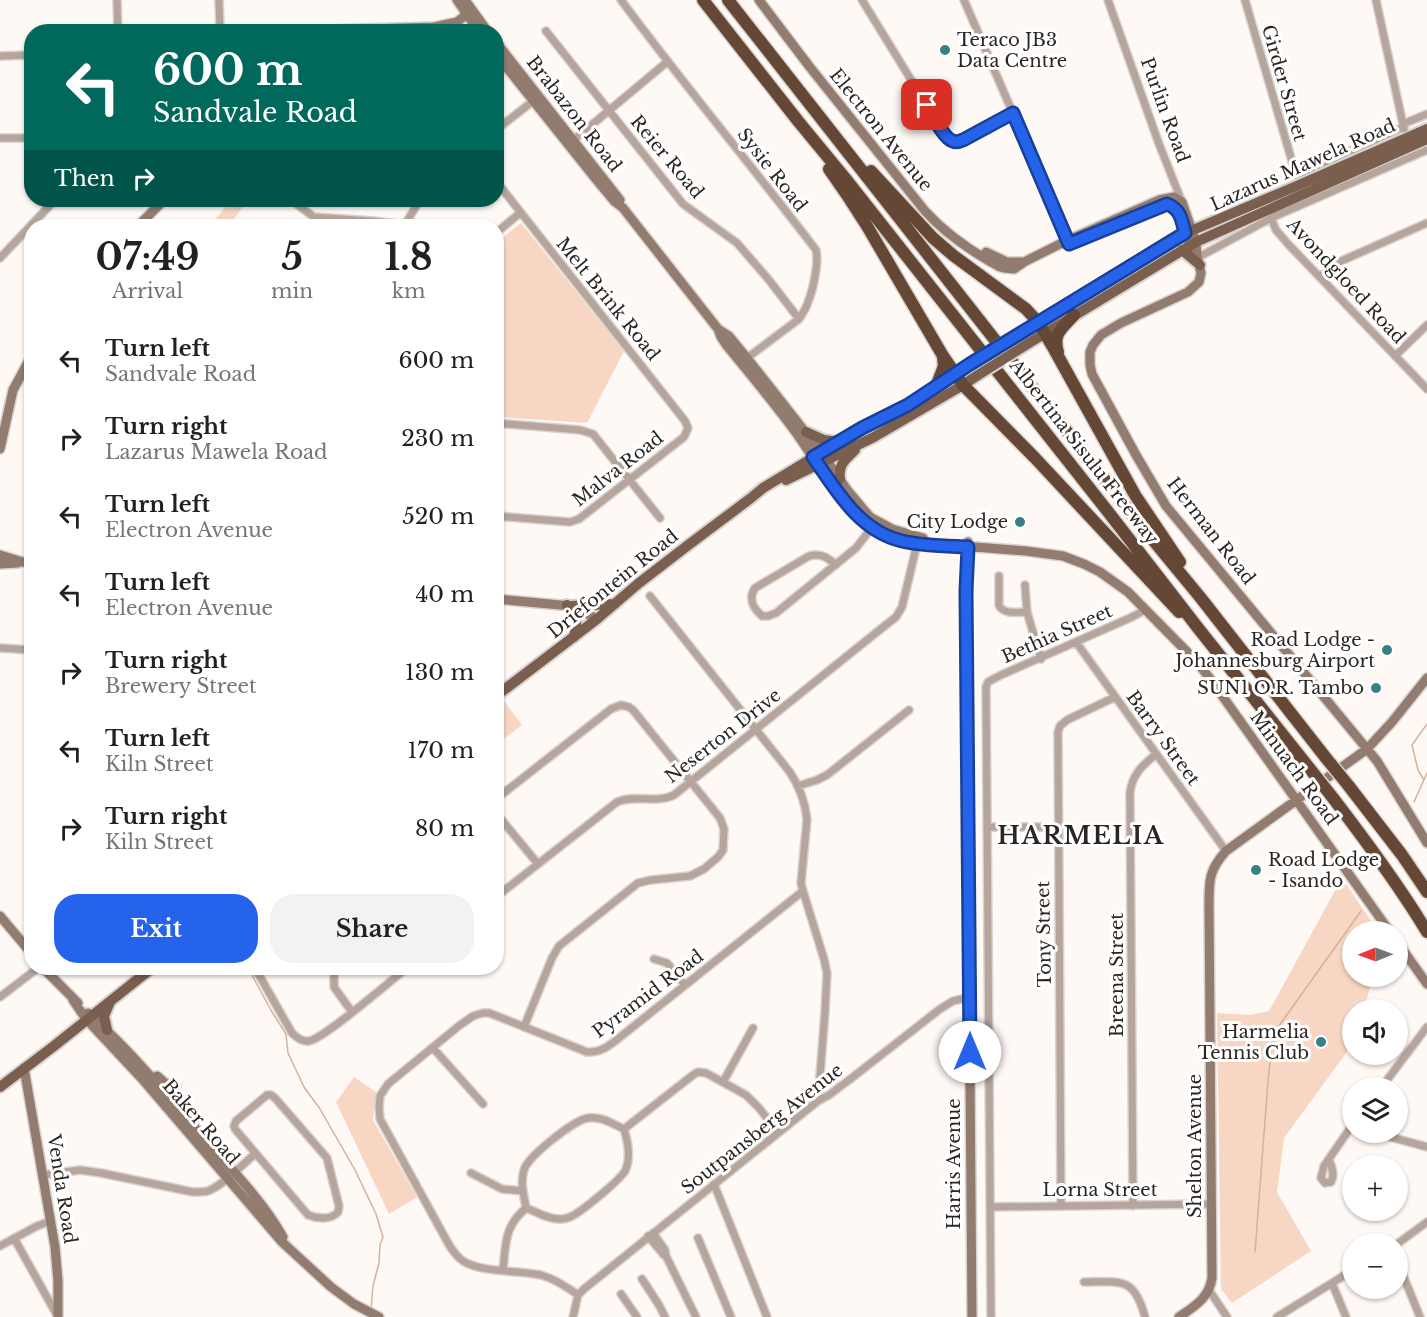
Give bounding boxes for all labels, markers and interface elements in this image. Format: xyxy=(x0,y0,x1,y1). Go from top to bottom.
street label: Girder Street xyxy=(1257,22,1311,144)
place label: Teraco JB3 Data Centre xyxy=(957,29,1067,72)
marker: Teraco JB3 Data Centre xyxy=(938,43,952,57)
text: 600 m xyxy=(153,44,302,96)
icon: left xyxy=(54,48,132,126)
street label: Brabazon Road xyxy=(522,52,626,176)
street label: Purlin Road xyxy=(1136,54,1194,166)
street label: Electron Avenue xyxy=(825,64,937,196)
pin xyxy=(901,79,952,130)
icon: arrive xyxy=(910,88,943,121)
text: Sandvale Road xyxy=(153,96,357,129)
street label: Reier Road xyxy=(626,111,708,203)
street label: Lazarus Mawela Road xyxy=(1207,114,1399,216)
street label: Sysie Road xyxy=(732,124,812,216)
icon: right xyxy=(127,162,160,195)
text: Then xyxy=(54,165,115,192)
street label: Avondgloed Road xyxy=(1281,213,1410,348)
street label: Melt Brink Road xyxy=(552,233,664,365)
text: 07:49 xyxy=(95,235,200,280)
text: 5 xyxy=(281,235,303,280)
text: 1.8 xyxy=(385,235,433,280)
text: Arrival xyxy=(112,279,183,303)
text: min xyxy=(271,279,313,303)
text: km xyxy=(392,279,425,303)
text: Turn left xyxy=(105,335,210,362)
icon: left xyxy=(54,344,87,377)
text: 600 m xyxy=(399,347,474,374)
street label: Albertina Sisulu Freeway xyxy=(1004,354,1163,549)
text: Sandvale Road xyxy=(105,362,256,386)
text: Turn right xyxy=(105,413,227,440)
icon: right xyxy=(54,422,87,455)
text: 230 m xyxy=(401,425,474,452)
street label: Malva Road xyxy=(568,427,668,511)
text: Lazarus Mawela Road xyxy=(105,440,328,464)
street label: Herman Road xyxy=(1162,473,1260,589)
text: Turn left xyxy=(105,491,210,518)
icon: left xyxy=(54,500,87,533)
text: 520 m xyxy=(402,503,474,530)
place label: City Lodge xyxy=(906,511,1008,533)
marker: City Lodge xyxy=(1013,515,1027,529)
text: Electron Avenue xyxy=(105,518,273,542)
street label: Driefontein Road xyxy=(543,525,683,643)
text: Turn left xyxy=(105,569,210,596)
icon: left xyxy=(54,578,87,611)
text: 40 m xyxy=(416,581,474,608)
text: Electron Avenue xyxy=(105,596,273,620)
street label: Bethia Street xyxy=(998,600,1116,668)
place label: Road Lodge - Johannesburg Airport xyxy=(1174,629,1375,672)
marker: Road Lodge - Johannesburg Airport xyxy=(1380,643,1394,657)
text: Turn right xyxy=(105,647,227,674)
icon: right xyxy=(54,656,87,689)
text: 130 m xyxy=(405,659,474,686)
text: Brewery Street xyxy=(105,674,257,698)
place label: SUN1 O.R. Tambo xyxy=(1197,677,1364,699)
marker: SUN1 O.R. Tambo xyxy=(1369,681,1383,695)
street label: Neserton Drive xyxy=(661,684,785,788)
street label: Barry Street xyxy=(1121,687,1205,790)
street label: Minuach Road xyxy=(1245,707,1343,829)
text: Turn left xyxy=(105,725,210,752)
icon: left xyxy=(54,734,87,767)
text: 170 m xyxy=(408,737,474,764)
text: Kiln Street xyxy=(105,752,214,776)
text: Turn right xyxy=(105,803,227,830)
icon: right xyxy=(54,812,87,845)
text: 80 m xyxy=(415,815,474,842)
district label: HARMELIA xyxy=(997,821,1165,850)
text: Kiln Street xyxy=(105,830,214,854)
place label: Road Lodge - Isando xyxy=(1268,849,1379,892)
marker: Road Lodge - Isando xyxy=(1249,863,1263,877)
street label: Tony Street xyxy=(1032,880,1056,987)
button: Exit xyxy=(54,894,258,963)
button: Share xyxy=(270,894,474,963)
street label: Breena Street xyxy=(1106,913,1128,1037)
north arrow xyxy=(1342,921,1408,987)
map controls xyxy=(1342,921,1408,1299)
street label: Pyramid Road xyxy=(588,945,708,1043)
button: sound xyxy=(1342,999,1408,1065)
position arrow xyxy=(938,1020,1002,1084)
place label: Harmelia Tennis Club xyxy=(1198,1021,1309,1064)
marker: Harmelia Tennis Club xyxy=(1314,1035,1328,1049)
street label: Soutpansberg Avenue xyxy=(677,1059,847,1199)
street label: Shelton Avenue xyxy=(1184,1074,1206,1218)
street label: Baker Road xyxy=(158,1075,244,1169)
button: layers xyxy=(1342,1077,1408,1143)
street label: Harris Avenue xyxy=(943,1098,965,1230)
street label: Venda Road xyxy=(42,1132,81,1245)
button: + xyxy=(1342,1155,1408,1221)
street label: Lorna Street xyxy=(1043,1179,1158,1201)
button: − xyxy=(1342,1233,1408,1299)

